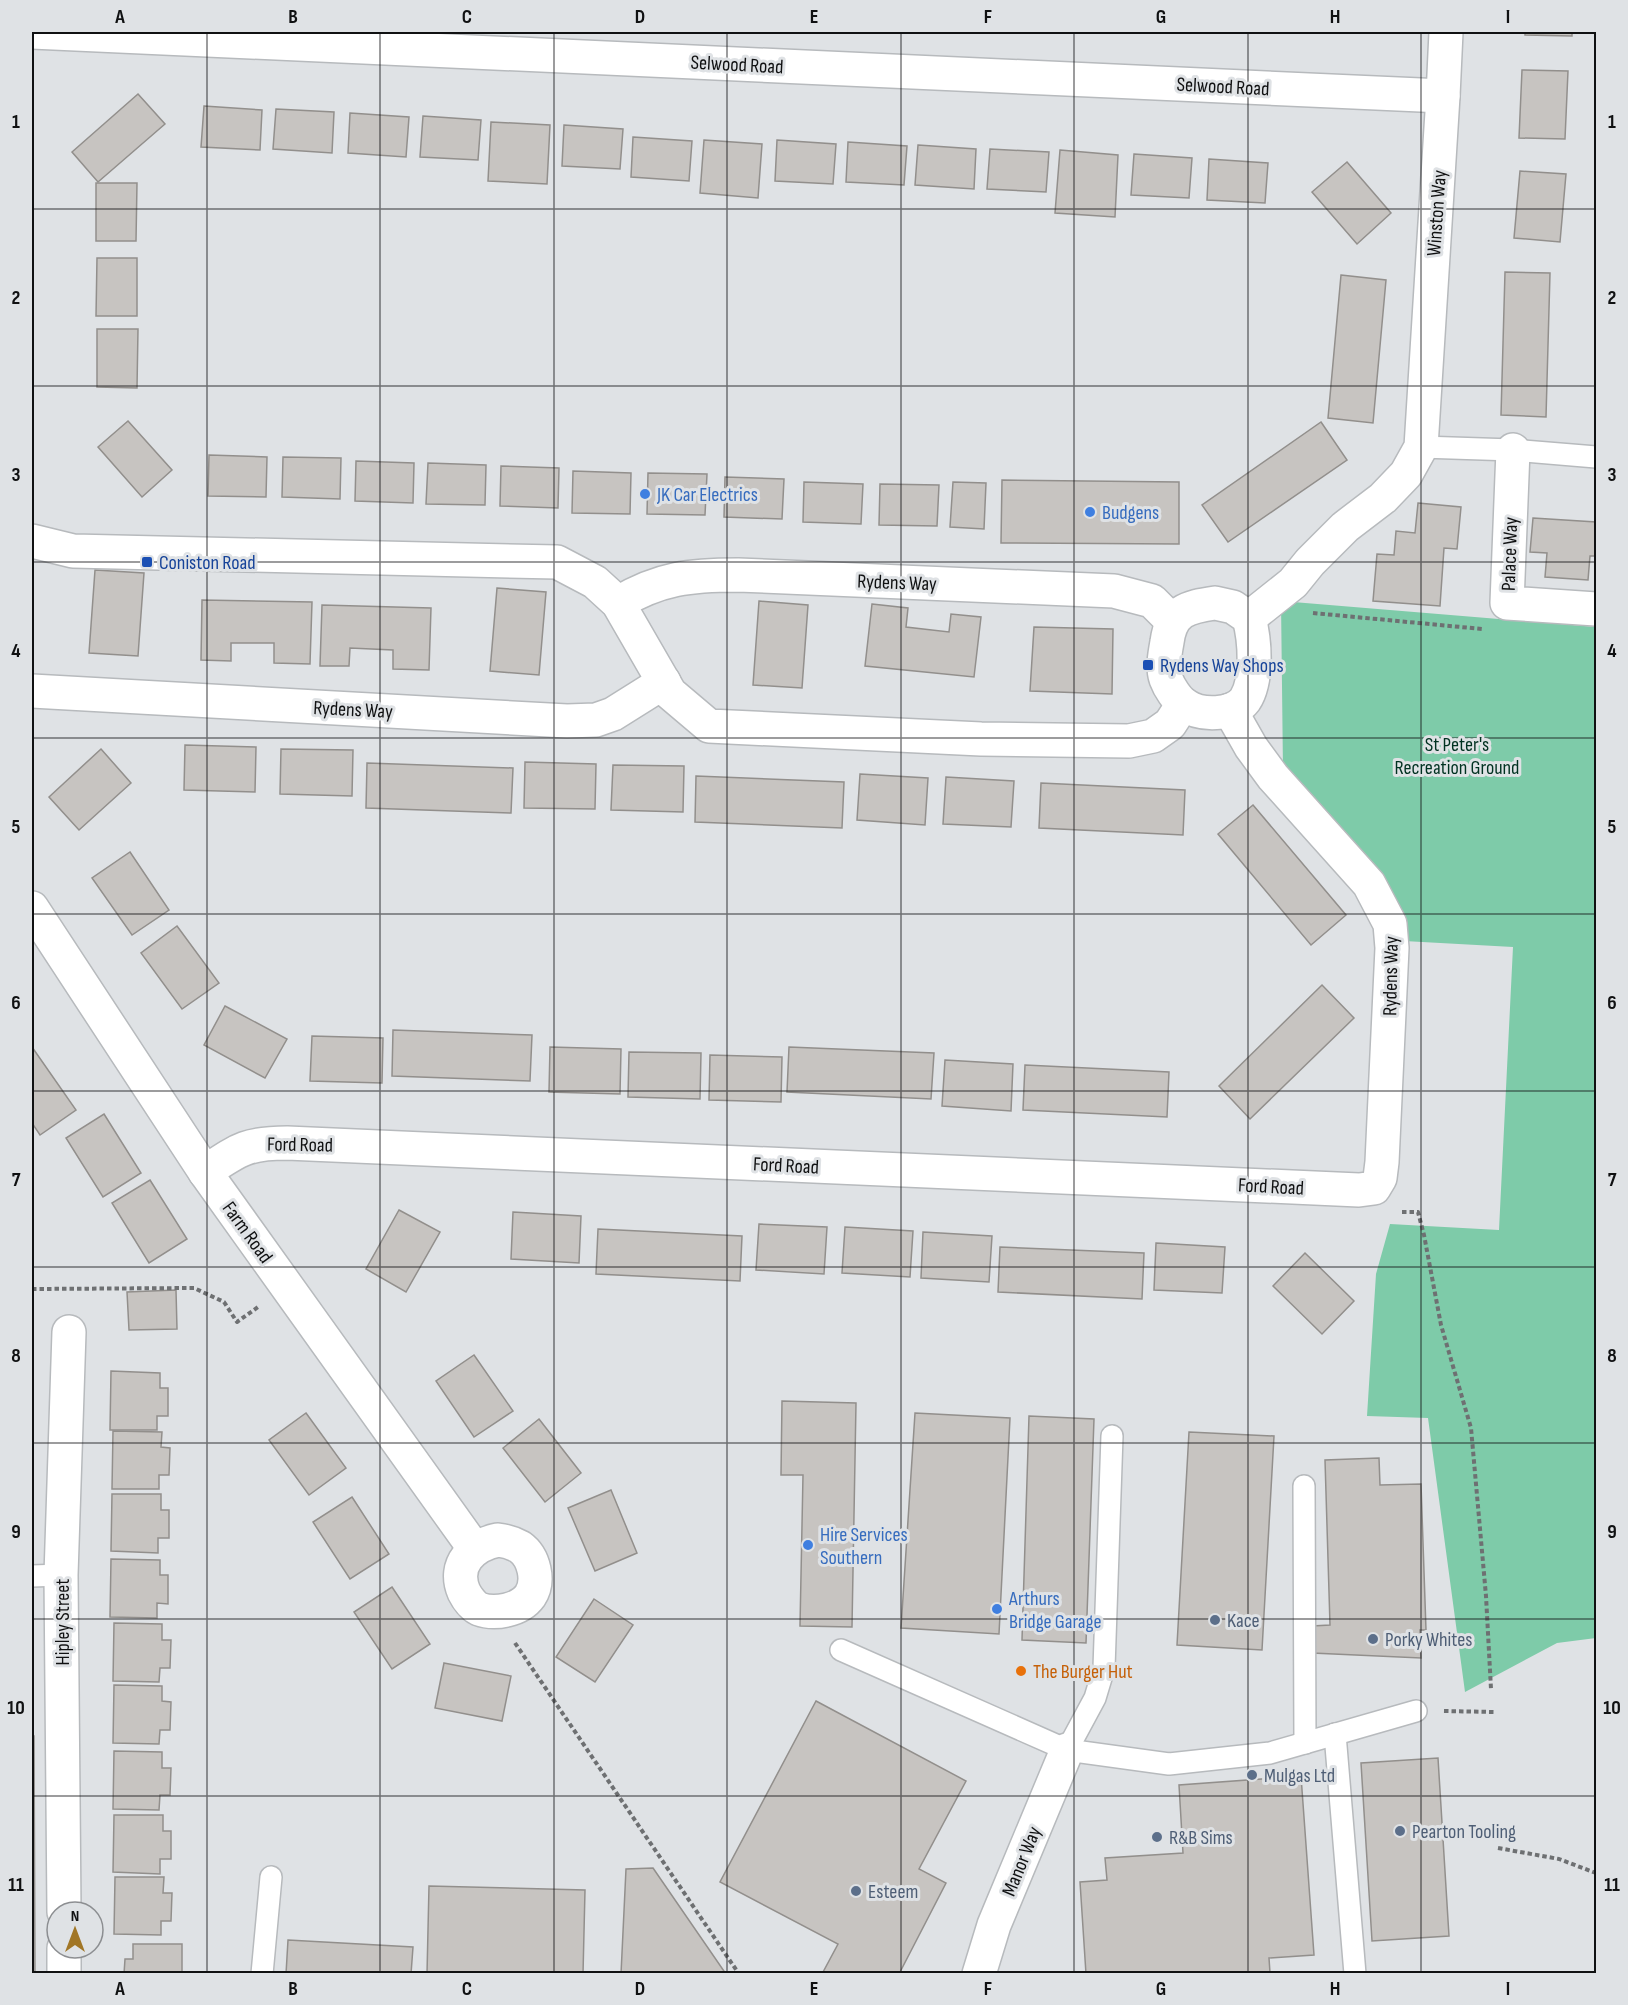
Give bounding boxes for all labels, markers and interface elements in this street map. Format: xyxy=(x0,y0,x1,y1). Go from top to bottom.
text: A xyxy=(114,5,125,29)
text: B xyxy=(288,5,298,29)
text: C xyxy=(462,5,472,29)
text: D xyxy=(635,5,645,29)
text: E xyxy=(810,5,818,29)
text: F xyxy=(984,5,992,29)
text: G xyxy=(1156,5,1166,29)
text: H xyxy=(1330,5,1340,29)
text: I xyxy=(1506,5,1510,29)
street label: Selwood Road xyxy=(690,51,784,79)
street label: Selwood Road xyxy=(1176,73,1270,101)
text: 1 xyxy=(12,110,20,134)
text: 1 xyxy=(1608,110,1616,134)
street label: Winston Way xyxy=(1422,169,1452,257)
text: 2 xyxy=(12,286,20,310)
text: 2 xyxy=(1608,286,1616,310)
text: 3 xyxy=(12,463,21,487)
text: 3 xyxy=(1608,463,1617,487)
place label: JK Car Electrics xyxy=(656,483,758,507)
marker: JK Car Electrics xyxy=(638,487,652,501)
place label: Budgens xyxy=(1102,501,1159,525)
marker: Budgens xyxy=(1083,505,1097,519)
street label: Palace Way xyxy=(1497,516,1523,592)
place label: Coniston Road xyxy=(159,551,256,575)
marker: Coniston Road xyxy=(140,555,154,569)
street label: Rydens Way xyxy=(857,570,937,596)
text: 4 xyxy=(11,639,21,663)
text: 4 xyxy=(1607,639,1617,663)
place label: Rydens Way Shops xyxy=(1160,654,1284,678)
marker: Rydens Way Shops xyxy=(1141,658,1155,672)
street label: Rydens Way xyxy=(313,696,394,724)
park label: St Peter's Recreation Ground xyxy=(1395,733,1519,780)
text: 5 xyxy=(12,815,21,839)
text: 5 xyxy=(1608,815,1617,839)
street label: Rydens Way xyxy=(1378,936,1404,1016)
text: 6 xyxy=(11,991,21,1015)
text: 6 xyxy=(1607,991,1617,1015)
street label: Ford Road xyxy=(267,1132,333,1158)
street label: Ford Road xyxy=(752,1152,819,1180)
text: 7 xyxy=(12,1168,21,1192)
text: 7 xyxy=(1608,1168,1617,1192)
street label: Ford Road xyxy=(1237,1173,1304,1201)
street label: Farm Road xyxy=(217,1197,277,1268)
text: 8 xyxy=(11,1344,21,1368)
text: 8 xyxy=(1607,1344,1617,1368)
text: 9 xyxy=(11,1520,21,1544)
text: 9 xyxy=(1607,1520,1617,1544)
place label: Hire Services Southern xyxy=(820,1523,908,1570)
marker: Hire Services Southern xyxy=(801,1538,815,1552)
street label: Hipley Street xyxy=(51,1579,75,1665)
place label: Arthurs Bridge Garage xyxy=(1008,1587,1101,1634)
marker: Arthurs Bridge Garage xyxy=(990,1602,1004,1616)
place label: Kace xyxy=(1227,1609,1260,1633)
marker: Kace xyxy=(1208,1613,1222,1627)
place label: Porky Whites xyxy=(1385,1628,1472,1652)
marker: Porky Whites xyxy=(1366,1632,1380,1646)
place label: The Burger Hut xyxy=(1033,1660,1133,1684)
marker: The Burger Hut xyxy=(1014,1664,1028,1678)
text: 10 xyxy=(7,1696,25,1720)
text: 10 xyxy=(1603,1696,1621,1720)
place label: Mulgas Ltd xyxy=(1264,1764,1335,1788)
marker: Mulgas Ltd xyxy=(1245,1768,1259,1782)
place label: Pearton Tooling xyxy=(1412,1820,1516,1844)
street label: Manor Way xyxy=(997,1823,1047,1900)
marker: Pearton Tooling xyxy=(1393,1824,1407,1838)
place label: R&B Sims xyxy=(1169,1826,1233,1850)
marker: R&B Sims xyxy=(1150,1830,1164,1844)
text: 11 xyxy=(8,1873,24,1897)
text: 11 xyxy=(1604,1873,1620,1897)
place label: Esteem xyxy=(868,1880,918,1904)
marker: Esteem xyxy=(849,1884,863,1898)
north arrow xyxy=(45,1900,105,1960)
text: N xyxy=(71,1907,79,1926)
text: A xyxy=(114,1977,125,2001)
text: B xyxy=(288,1977,298,2001)
text: C xyxy=(462,1977,472,2001)
text: D xyxy=(635,1977,645,2001)
text: E xyxy=(810,1977,818,2001)
text: F xyxy=(984,1977,992,2001)
text: G xyxy=(1156,1977,1166,2001)
text: H xyxy=(1330,1977,1340,2001)
text: I xyxy=(1506,1977,1510,2001)

